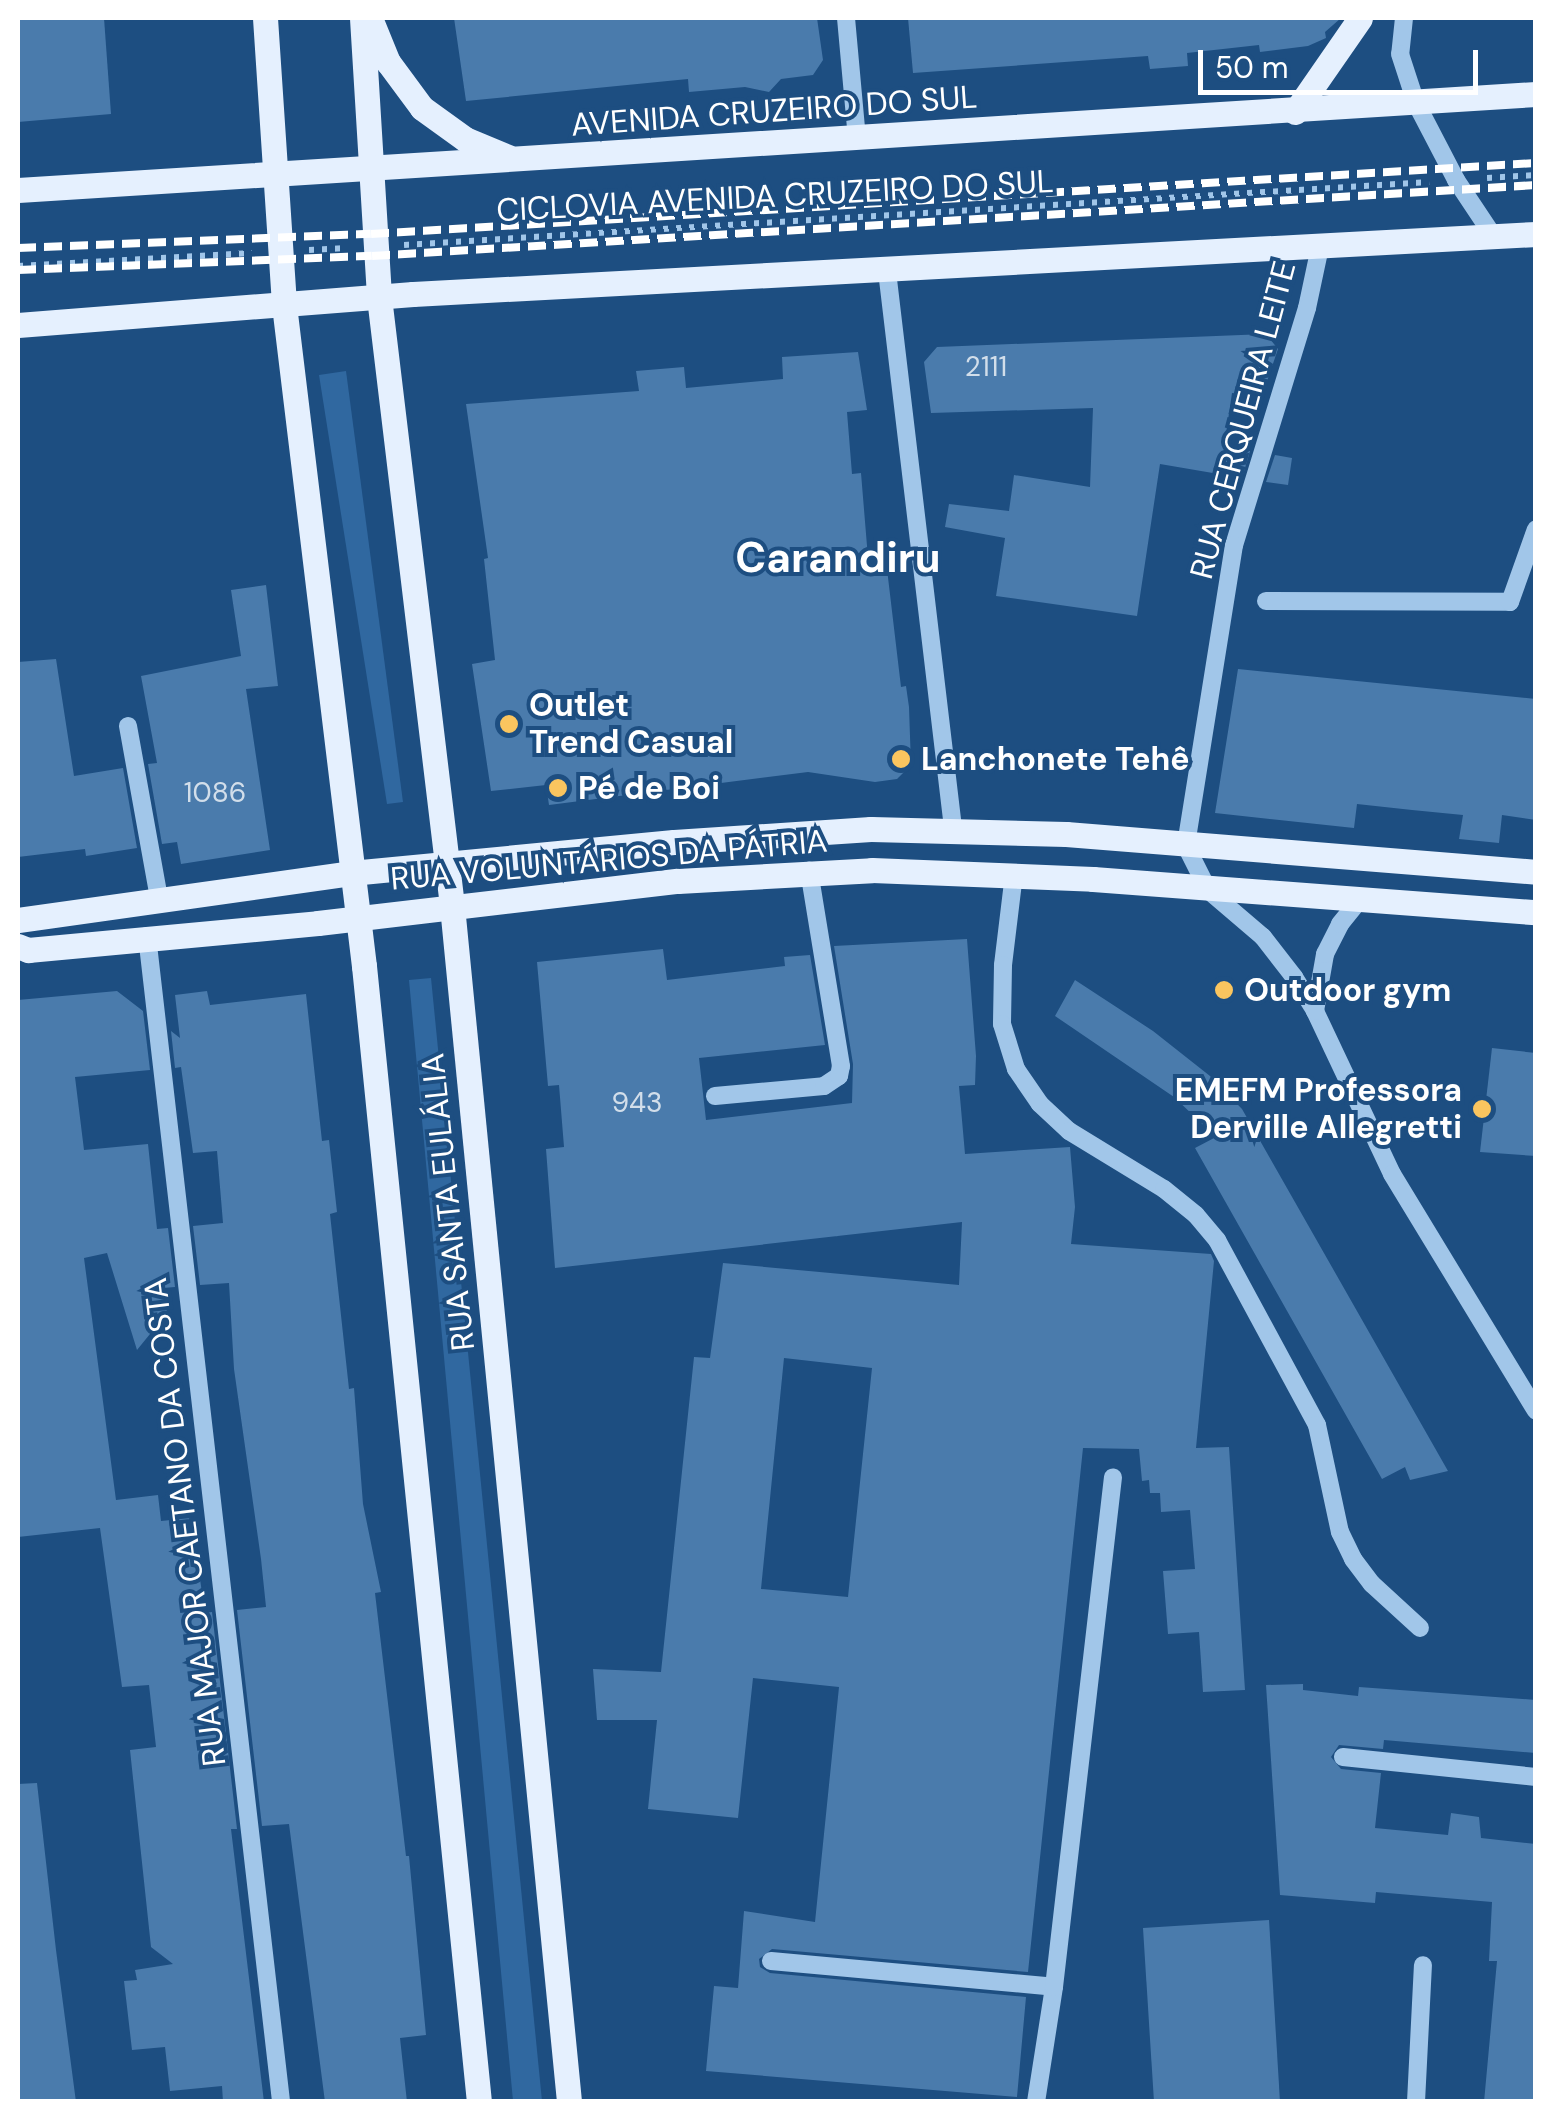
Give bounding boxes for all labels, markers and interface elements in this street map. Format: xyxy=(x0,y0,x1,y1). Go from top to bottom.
scale bar xyxy=(1203,30,1483,92)
text: 50 m xyxy=(1215,48,1289,87)
street label: AVENIDA CRUZEIRO DO SUL xyxy=(570,78,978,144)
street label: CICLOVIA AVENIDA CRUZEIRO DO SUL xyxy=(495,162,1055,230)
street label: RUA CERQUEIRA LEITE xyxy=(1182,257,1304,583)
house number: 2111 xyxy=(965,350,1007,384)
district label: Carandiru xyxy=(735,533,941,583)
place label: Outlet Trend Casual xyxy=(529,687,733,762)
marker: Outlet Trend Casual xyxy=(498,713,520,735)
place label: Lanchonete Tehê xyxy=(921,740,1190,778)
marker: Lanchonete Tehê xyxy=(890,748,912,770)
place label: Pé de Boi xyxy=(578,769,720,807)
house number: 1086 xyxy=(184,776,246,810)
marker: Pé de Boi xyxy=(547,777,569,799)
street label: RUA VOLUNTÁRIOS DA PÁTRIA xyxy=(389,822,829,898)
place label: Outdoor gym xyxy=(1244,971,1451,1009)
marker: Outdoor gym xyxy=(1213,979,1235,1001)
street label: RUA SANTA EULÁLIA xyxy=(413,1051,483,1353)
place label: EMEFM Professora Derville Allegretti xyxy=(1175,1072,1462,1147)
house number: 943 xyxy=(611,1086,663,1120)
marker: EMEFM Professora Derville Allegretti xyxy=(1471,1098,1493,1120)
street label: RUA MAJOR CAETANO DA COSTA xyxy=(136,1276,234,1768)

